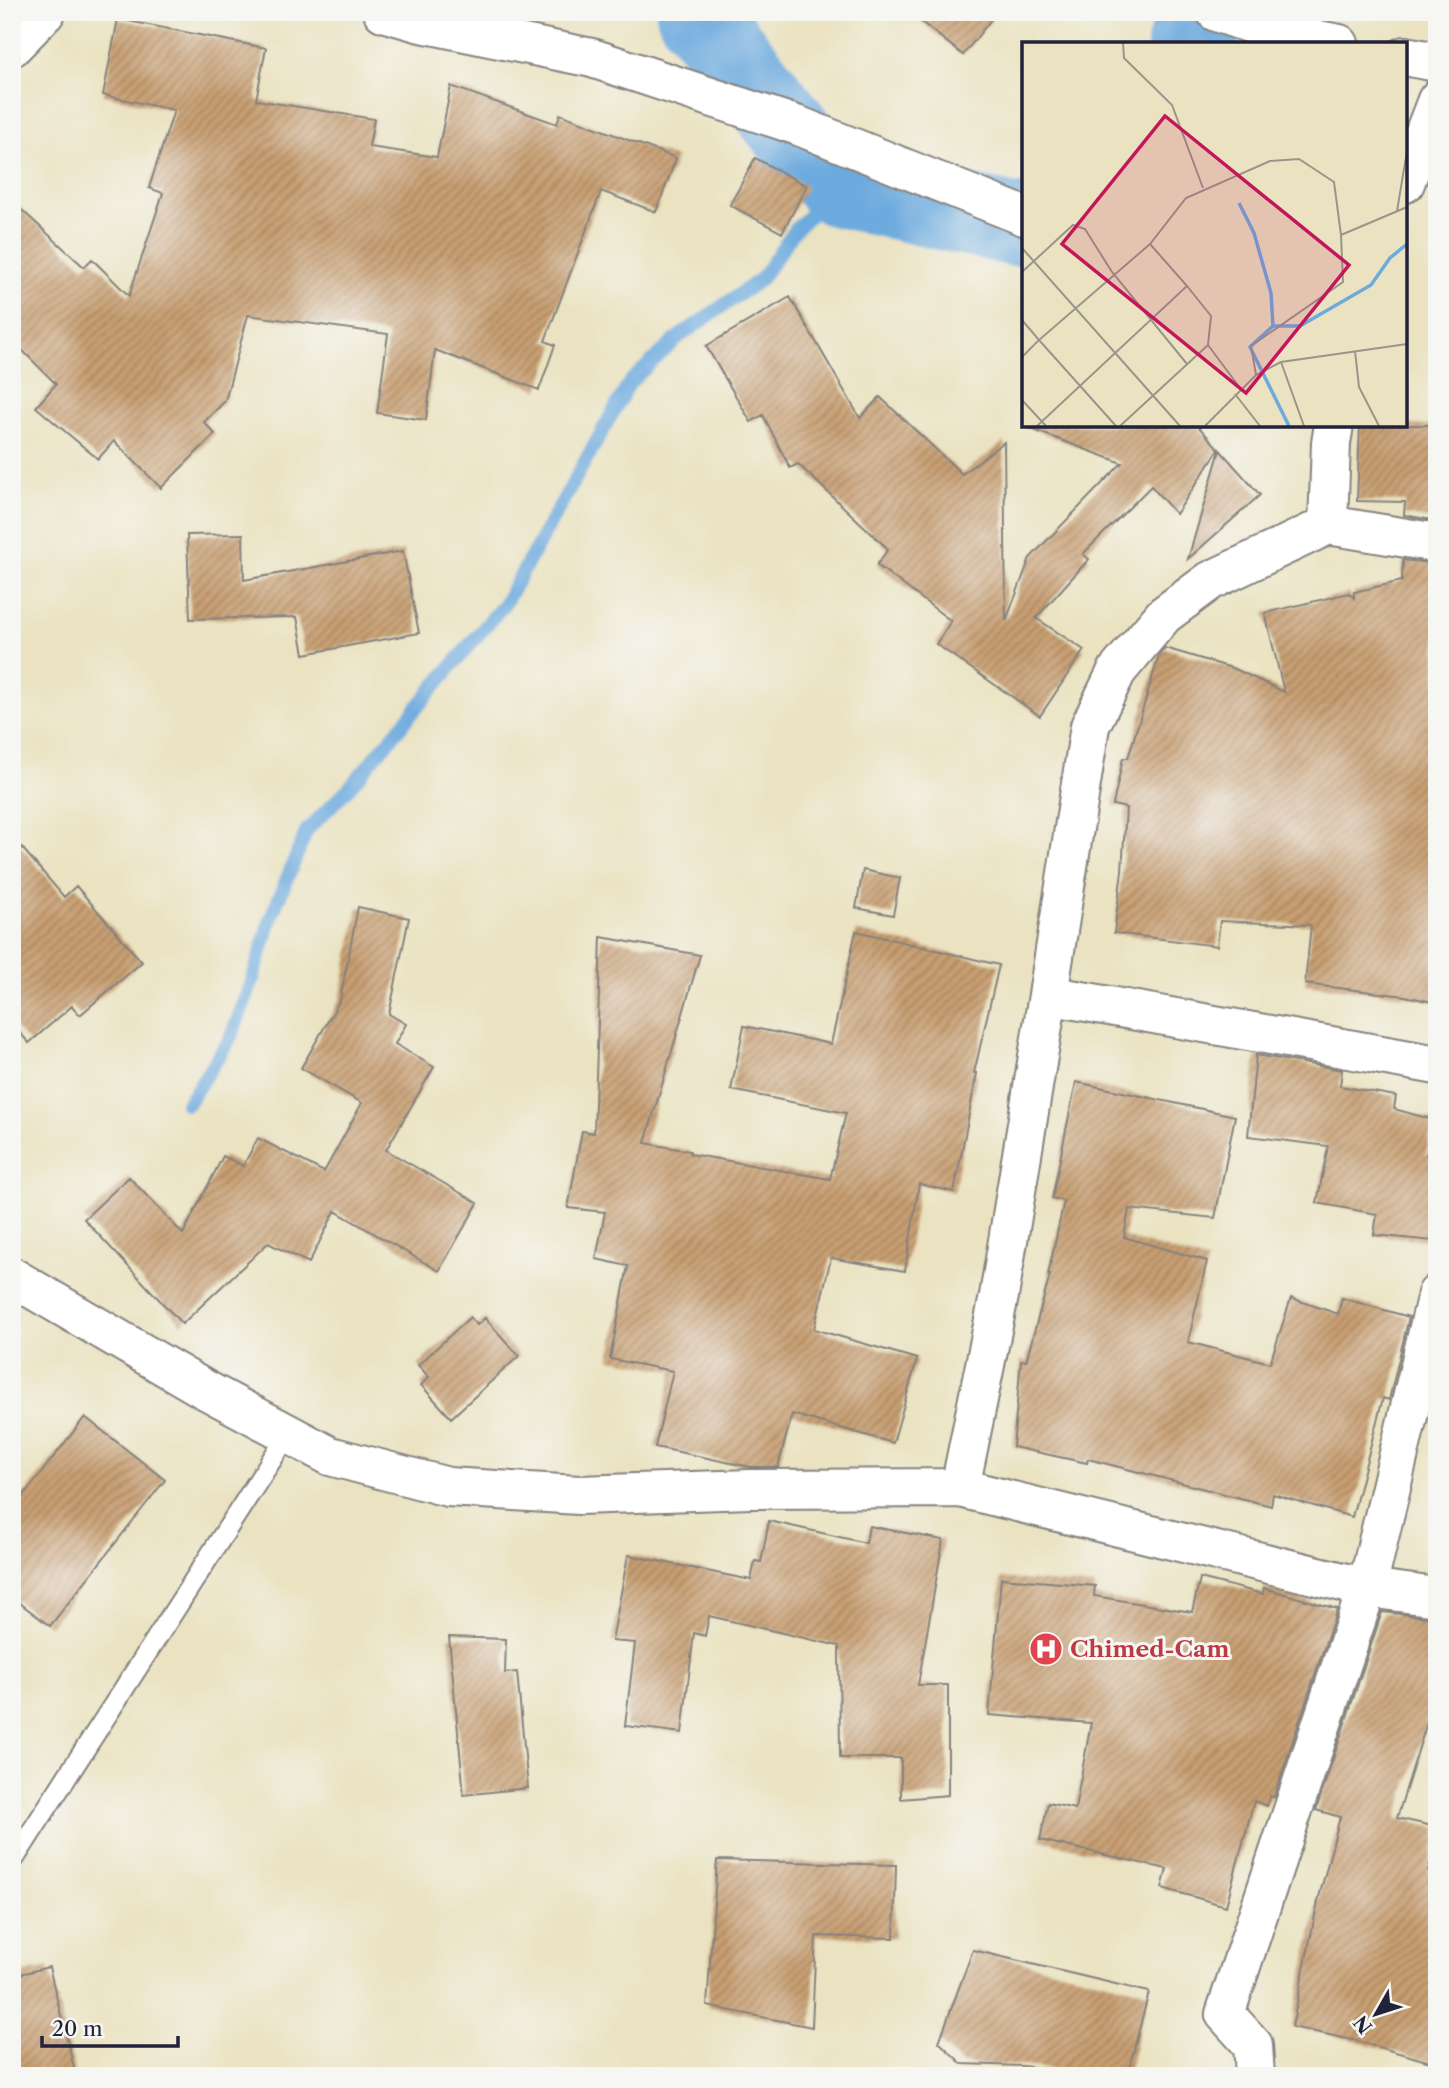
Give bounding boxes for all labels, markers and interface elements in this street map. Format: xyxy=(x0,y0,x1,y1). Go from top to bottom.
inset map xyxy=(1022,42,1407,427)
hospital icon: Chimed-Cam xyxy=(1027,1630,1065,1668)
place label: Chimed-Cam xyxy=(1070,1635,1229,1663)
north arrow xyxy=(1340,1980,1410,2050)
scale bar xyxy=(42,2004,178,2048)
text: N xyxy=(1349,2011,1377,2038)
text: 20 m xyxy=(52,2016,103,2041)

